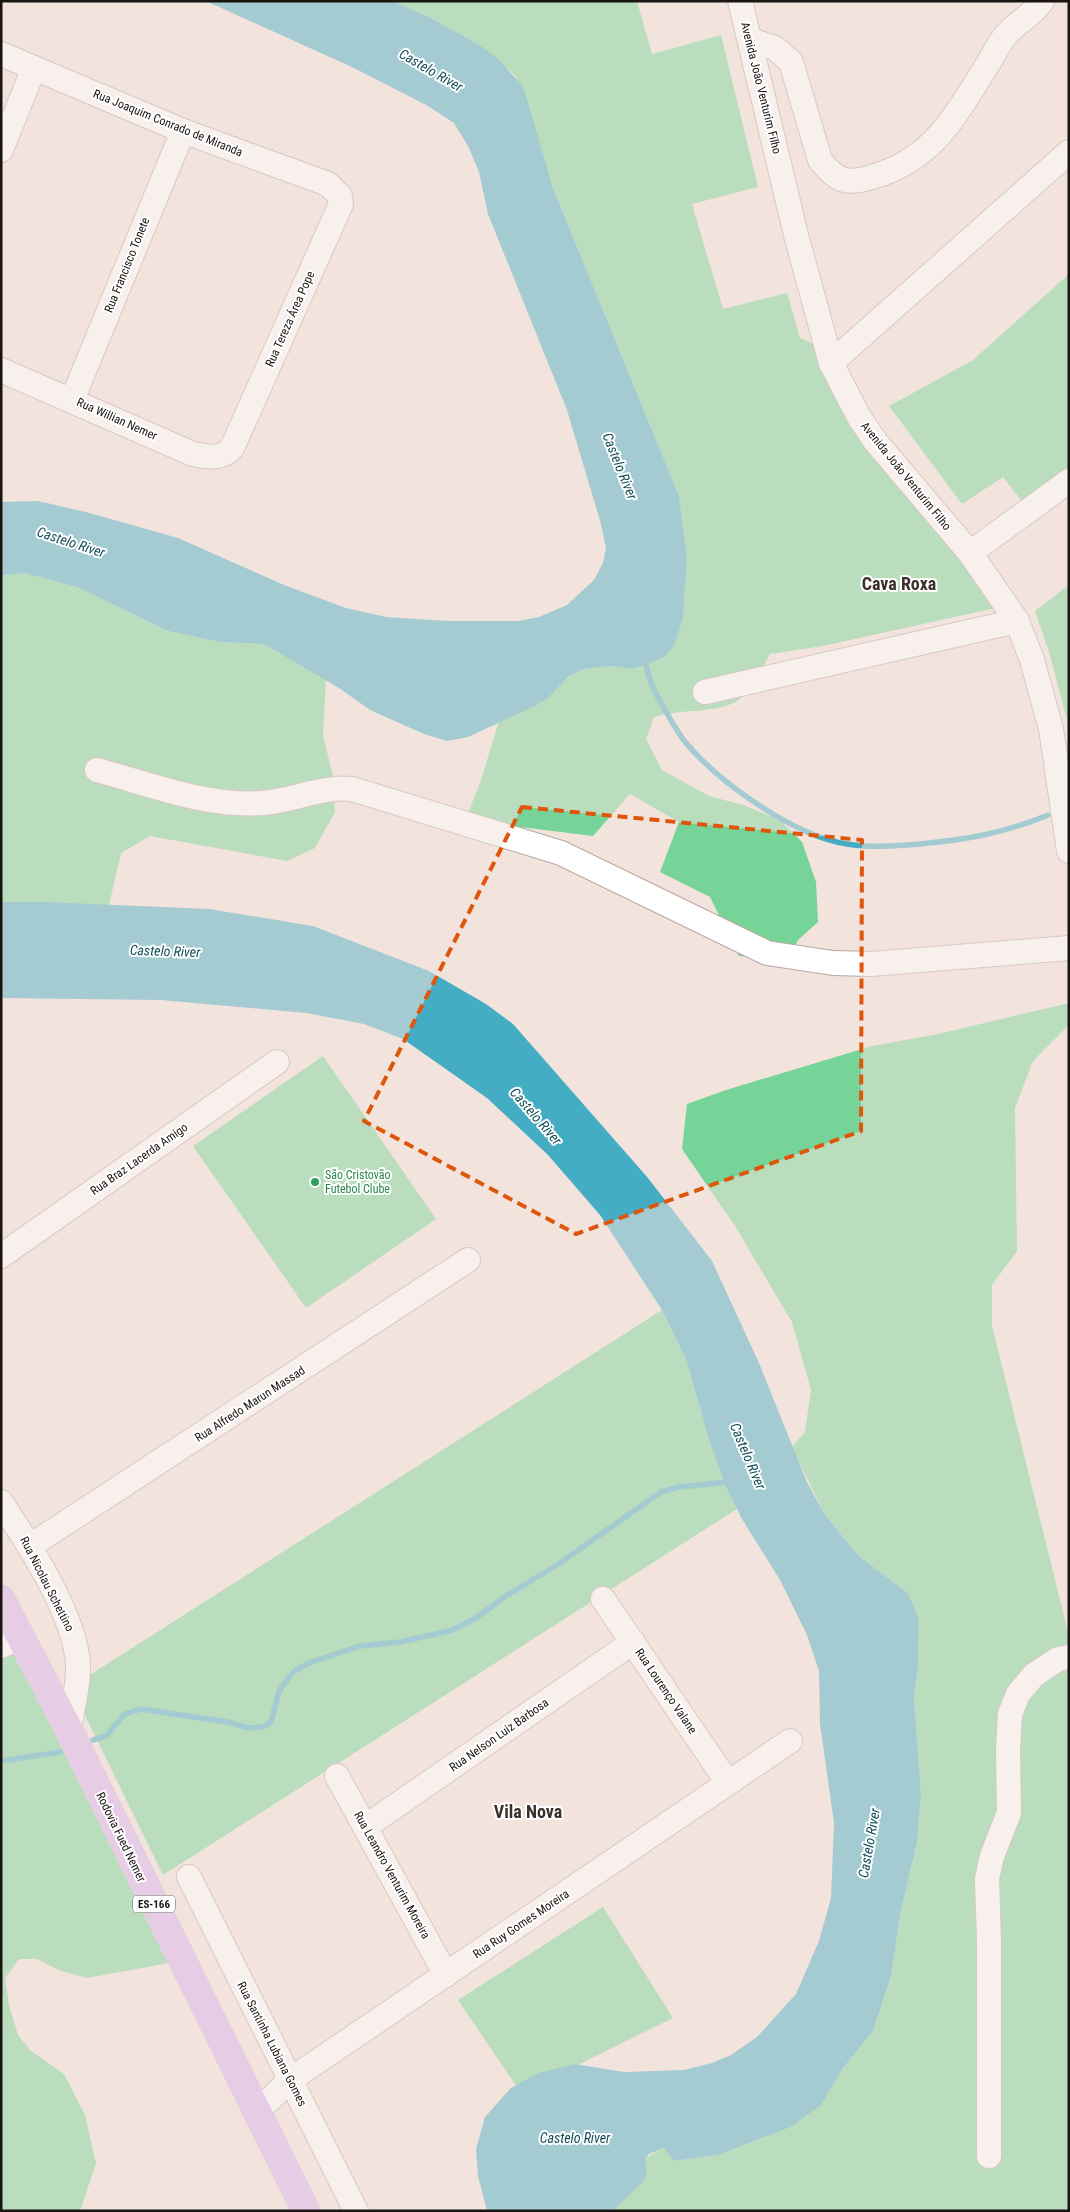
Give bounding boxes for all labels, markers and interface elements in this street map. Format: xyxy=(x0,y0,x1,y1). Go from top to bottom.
street label: Avenida João Venturim Filho xyxy=(738,21,784,155)
water label: Castelo River xyxy=(396,45,466,95)
street label: Rua Joaquim Conrado de Miranda xyxy=(91,87,245,160)
street label: Rua Francisco Tonete xyxy=(102,215,153,315)
street label: Rua Tereza Área Pope xyxy=(262,268,318,369)
street label: Rua Willian Nemer xyxy=(75,395,160,443)
street label: Avenida João Venturim Filho xyxy=(858,419,954,533)
water label: Castelo River xyxy=(599,430,641,502)
water label: Castelo River xyxy=(35,524,108,561)
district label: Cava Roxa xyxy=(862,573,936,594)
water label: Castelo River xyxy=(130,942,201,960)
water label: Castelo River xyxy=(507,1084,566,1148)
street label: Rua Braz Lacerda Amigo xyxy=(88,1120,190,1198)
place label: São Cristovão Futebol Clube xyxy=(325,1168,391,1196)
marker: São Cristovão Futebol Clube xyxy=(309,1176,321,1188)
street label: Rua Alfredo Marun Massad xyxy=(192,1363,308,1445)
water label: Castelo River xyxy=(727,1420,769,1492)
street label: Rua Nicolau Schettino xyxy=(17,1534,77,1634)
street label: Rua Lourenço Valane xyxy=(632,1646,700,1737)
street label: Rua Nelson Luiz Barbosa xyxy=(447,1695,551,1774)
street label: Rodovia Fued Nemer xyxy=(93,1790,149,1884)
district label: Vila Nova xyxy=(494,1801,562,1822)
water label: Castelo River xyxy=(855,1806,883,1879)
street label: Rua Leandro Venturim Moreira xyxy=(351,1809,433,1941)
street label: Rua Ruy Gomes Moreira xyxy=(470,1887,572,1961)
road number: ES-166 xyxy=(133,1896,175,1912)
street label: Rua Santinha Lubiana Gomes xyxy=(234,1979,310,2109)
water label: Castelo River xyxy=(540,2130,611,2146)

